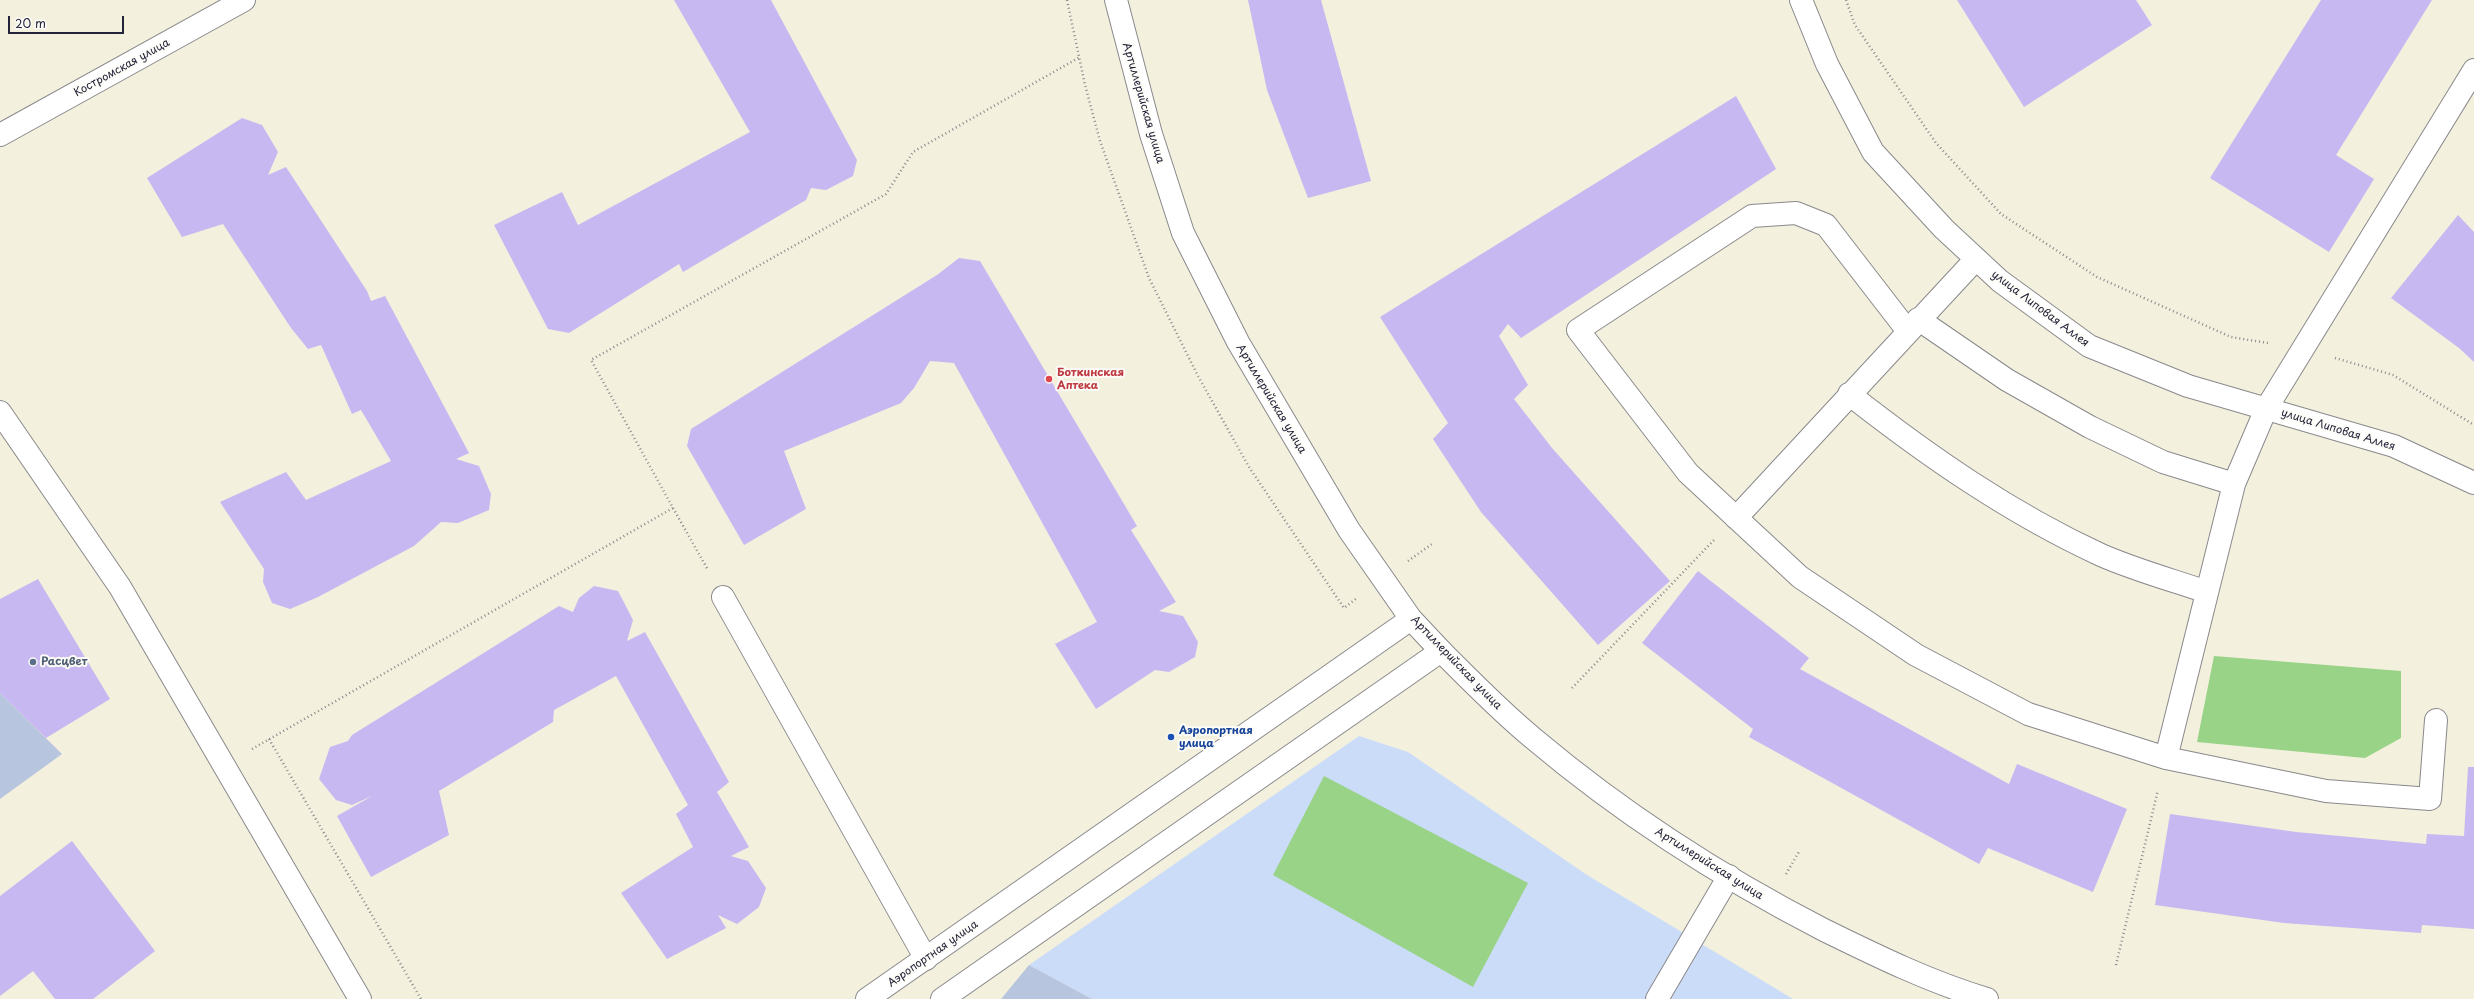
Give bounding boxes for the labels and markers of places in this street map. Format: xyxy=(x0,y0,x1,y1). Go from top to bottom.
place label: Боткинская Аптека xyxy=(1057,366,1124,392)
marker: Боткинская Аптека xyxy=(1044,374,1054,384)
place label: Расцвет xyxy=(41,655,87,669)
marker: Расцвет xyxy=(28,657,38,667)
place label: Аэропортная улица xyxy=(1179,724,1253,750)
marker: Аэропортная улица xyxy=(1166,732,1176,742)

